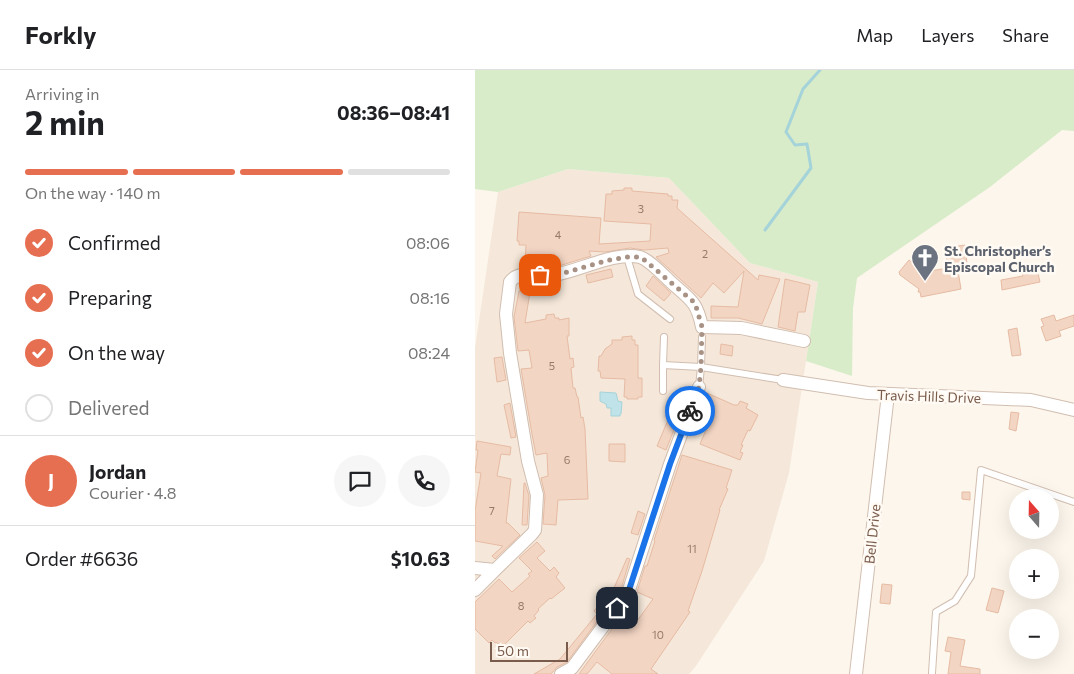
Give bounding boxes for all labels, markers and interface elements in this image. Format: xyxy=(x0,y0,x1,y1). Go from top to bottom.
text: Forkly xyxy=(25,20,96,49)
text: Map xyxy=(856,24,893,46)
text: Layers xyxy=(921,24,974,46)
text: Share xyxy=(1002,24,1049,46)
text: Arriving in xyxy=(25,84,99,103)
text: 08:36–08:41 xyxy=(337,101,450,124)
text: 2 min xyxy=(25,102,105,142)
text: On the way · 140 m xyxy=(25,183,160,202)
house number: 3 xyxy=(638,202,644,215)
house number: 4 xyxy=(555,228,562,241)
icon: check xyxy=(25,229,53,257)
text: Confirmed xyxy=(68,231,161,254)
text: 08:06 xyxy=(406,233,450,252)
place label: St. Christopher’s Episcopal Church xyxy=(944,242,1054,275)
church icon: St. Christopher’s Episcopal Church xyxy=(910,243,940,282)
house number: 2 xyxy=(702,247,708,260)
pin xyxy=(519,254,561,296)
icon: bag xyxy=(526,261,554,289)
icon: check xyxy=(25,284,53,312)
text: Preparing xyxy=(68,286,152,309)
text: 08:16 xyxy=(410,288,450,307)
icon: check xyxy=(25,339,53,367)
text: On the way xyxy=(68,341,165,364)
text: 08:24 xyxy=(408,343,450,362)
house number: 5 xyxy=(549,359,555,372)
courier xyxy=(665,386,715,436)
street label: Travis Hills Drive xyxy=(877,386,981,406)
text: Delivered xyxy=(68,396,149,419)
icon: bike xyxy=(676,397,704,425)
house number: 6 xyxy=(564,453,571,466)
button: chat xyxy=(334,455,386,507)
button: phone xyxy=(398,455,450,507)
text: Jordan xyxy=(89,460,146,483)
text: J xyxy=(48,469,54,492)
text: Courier · 4.8 xyxy=(89,483,176,502)
north arrow xyxy=(1009,489,1059,539)
map controls xyxy=(1009,489,1059,659)
street label: Bell Drive xyxy=(860,503,884,565)
house number: 7 xyxy=(489,504,495,517)
house number: 11 xyxy=(687,542,697,555)
text: Order #6636 xyxy=(25,547,138,570)
text: $10.63 xyxy=(391,547,450,570)
button: + xyxy=(1009,549,1059,599)
pin xyxy=(596,587,638,629)
icon: home xyxy=(603,594,631,622)
house number: 8 xyxy=(518,599,525,612)
button: − xyxy=(1009,609,1059,659)
house number: 10 xyxy=(652,628,664,641)
scale bar xyxy=(490,639,567,662)
text: 50 m xyxy=(497,642,529,659)

